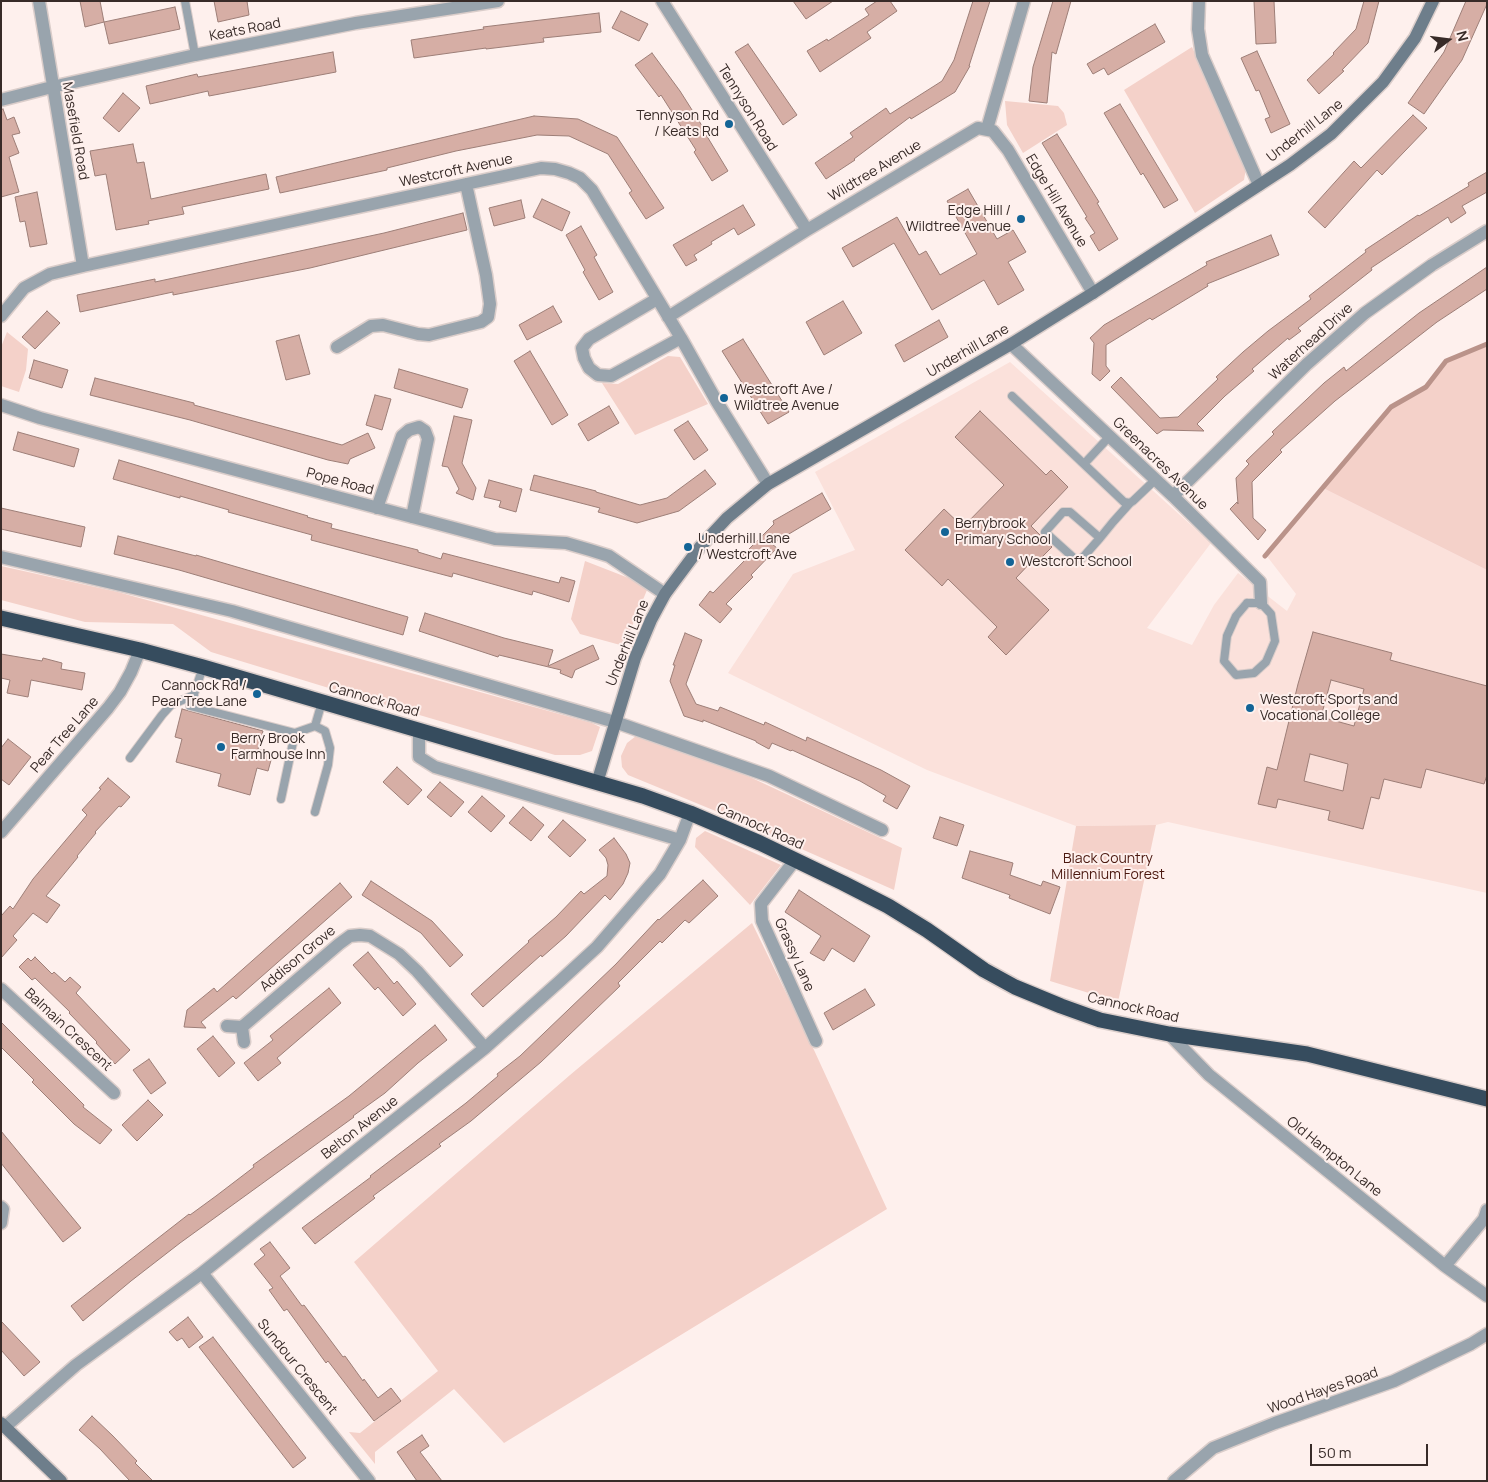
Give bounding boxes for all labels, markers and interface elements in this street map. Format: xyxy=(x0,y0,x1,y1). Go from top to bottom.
street label: Keats Road xyxy=(208,15,282,45)
north arrow xyxy=(1423,15,1473,65)
text: N xyxy=(1452,29,1473,43)
street label: Tennyson Road xyxy=(714,62,780,154)
street label: Masefield Road xyxy=(58,81,92,181)
street label: Underhill Lane xyxy=(1264,96,1346,166)
place label: Tennyson Rd / Keats Rd xyxy=(636,108,719,140)
marker: Tennyson Rd / Keats Rd xyxy=(723,118,735,130)
street label: Wildtree Avenue xyxy=(826,137,924,205)
street label: Westcroft Avenue xyxy=(398,151,514,191)
street label: Edge Hill Avenue xyxy=(1022,151,1090,251)
place label: Edge Hill / Wildtree Avenue xyxy=(906,203,1011,236)
marker: Edge Hill / Wildtree Avenue xyxy=(1015,213,1027,225)
street label: Waterhead Drive xyxy=(1266,300,1356,384)
street label: Underhill Lane xyxy=(924,321,1012,381)
place label: Westcroft Ave / Wildtree Avenue xyxy=(734,382,839,414)
marker: Westcroft Ave / Wildtree Avenue xyxy=(718,392,730,404)
street label: Greenacres Avenue xyxy=(1109,414,1211,514)
street label: Pope Road xyxy=(304,465,376,499)
place label: Berrybrook Primary School xyxy=(955,516,1051,548)
marker: Berrybrook Primary School xyxy=(939,526,951,538)
place label: Underhill Lane / Westcroft Ave xyxy=(698,531,797,564)
marker: Underhill Lane / Westcroft Ave xyxy=(682,541,694,553)
place label: Westcroft School xyxy=(1020,554,1132,570)
marker: Westcroft School xyxy=(1004,556,1016,568)
street label: Underhill Lane xyxy=(603,597,653,689)
place label: Cannock Rd / Pear Tree Lane xyxy=(152,678,247,710)
street label: Cannock Road xyxy=(327,679,421,721)
marker: Cannock Rd / Pear Tree Lane xyxy=(251,688,263,700)
place label: Westcroft Sports and Vocational College xyxy=(1260,692,1398,724)
street label: Pear Tree Lane xyxy=(27,694,103,776)
marker: Westcroft Sports and Vocational College xyxy=(1244,702,1256,714)
place label: Berry Brook Farmhouse Inn xyxy=(231,731,326,764)
marker: Berry Brook Farmhouse Inn xyxy=(215,741,227,753)
street label: Cannock Road xyxy=(714,800,806,854)
park label: Black Country Millennium Forest xyxy=(1051,851,1165,884)
street label: Grassy Lane xyxy=(770,916,818,994)
street label: Addison Grove xyxy=(257,923,339,995)
street label: Balmain Crescent xyxy=(21,985,115,1075)
street label: Cannock Road xyxy=(1086,989,1180,1027)
street label: Belton Avenue xyxy=(318,1093,402,1163)
street label: Old Hampton Lane xyxy=(1283,1113,1385,1201)
street label: Sundour Crescent xyxy=(253,1316,341,1418)
street label: Wood Hayes Road xyxy=(1266,1364,1380,1418)
scale bar xyxy=(1313,1434,1430,1466)
text: 50 m xyxy=(1318,1442,1352,1463)

